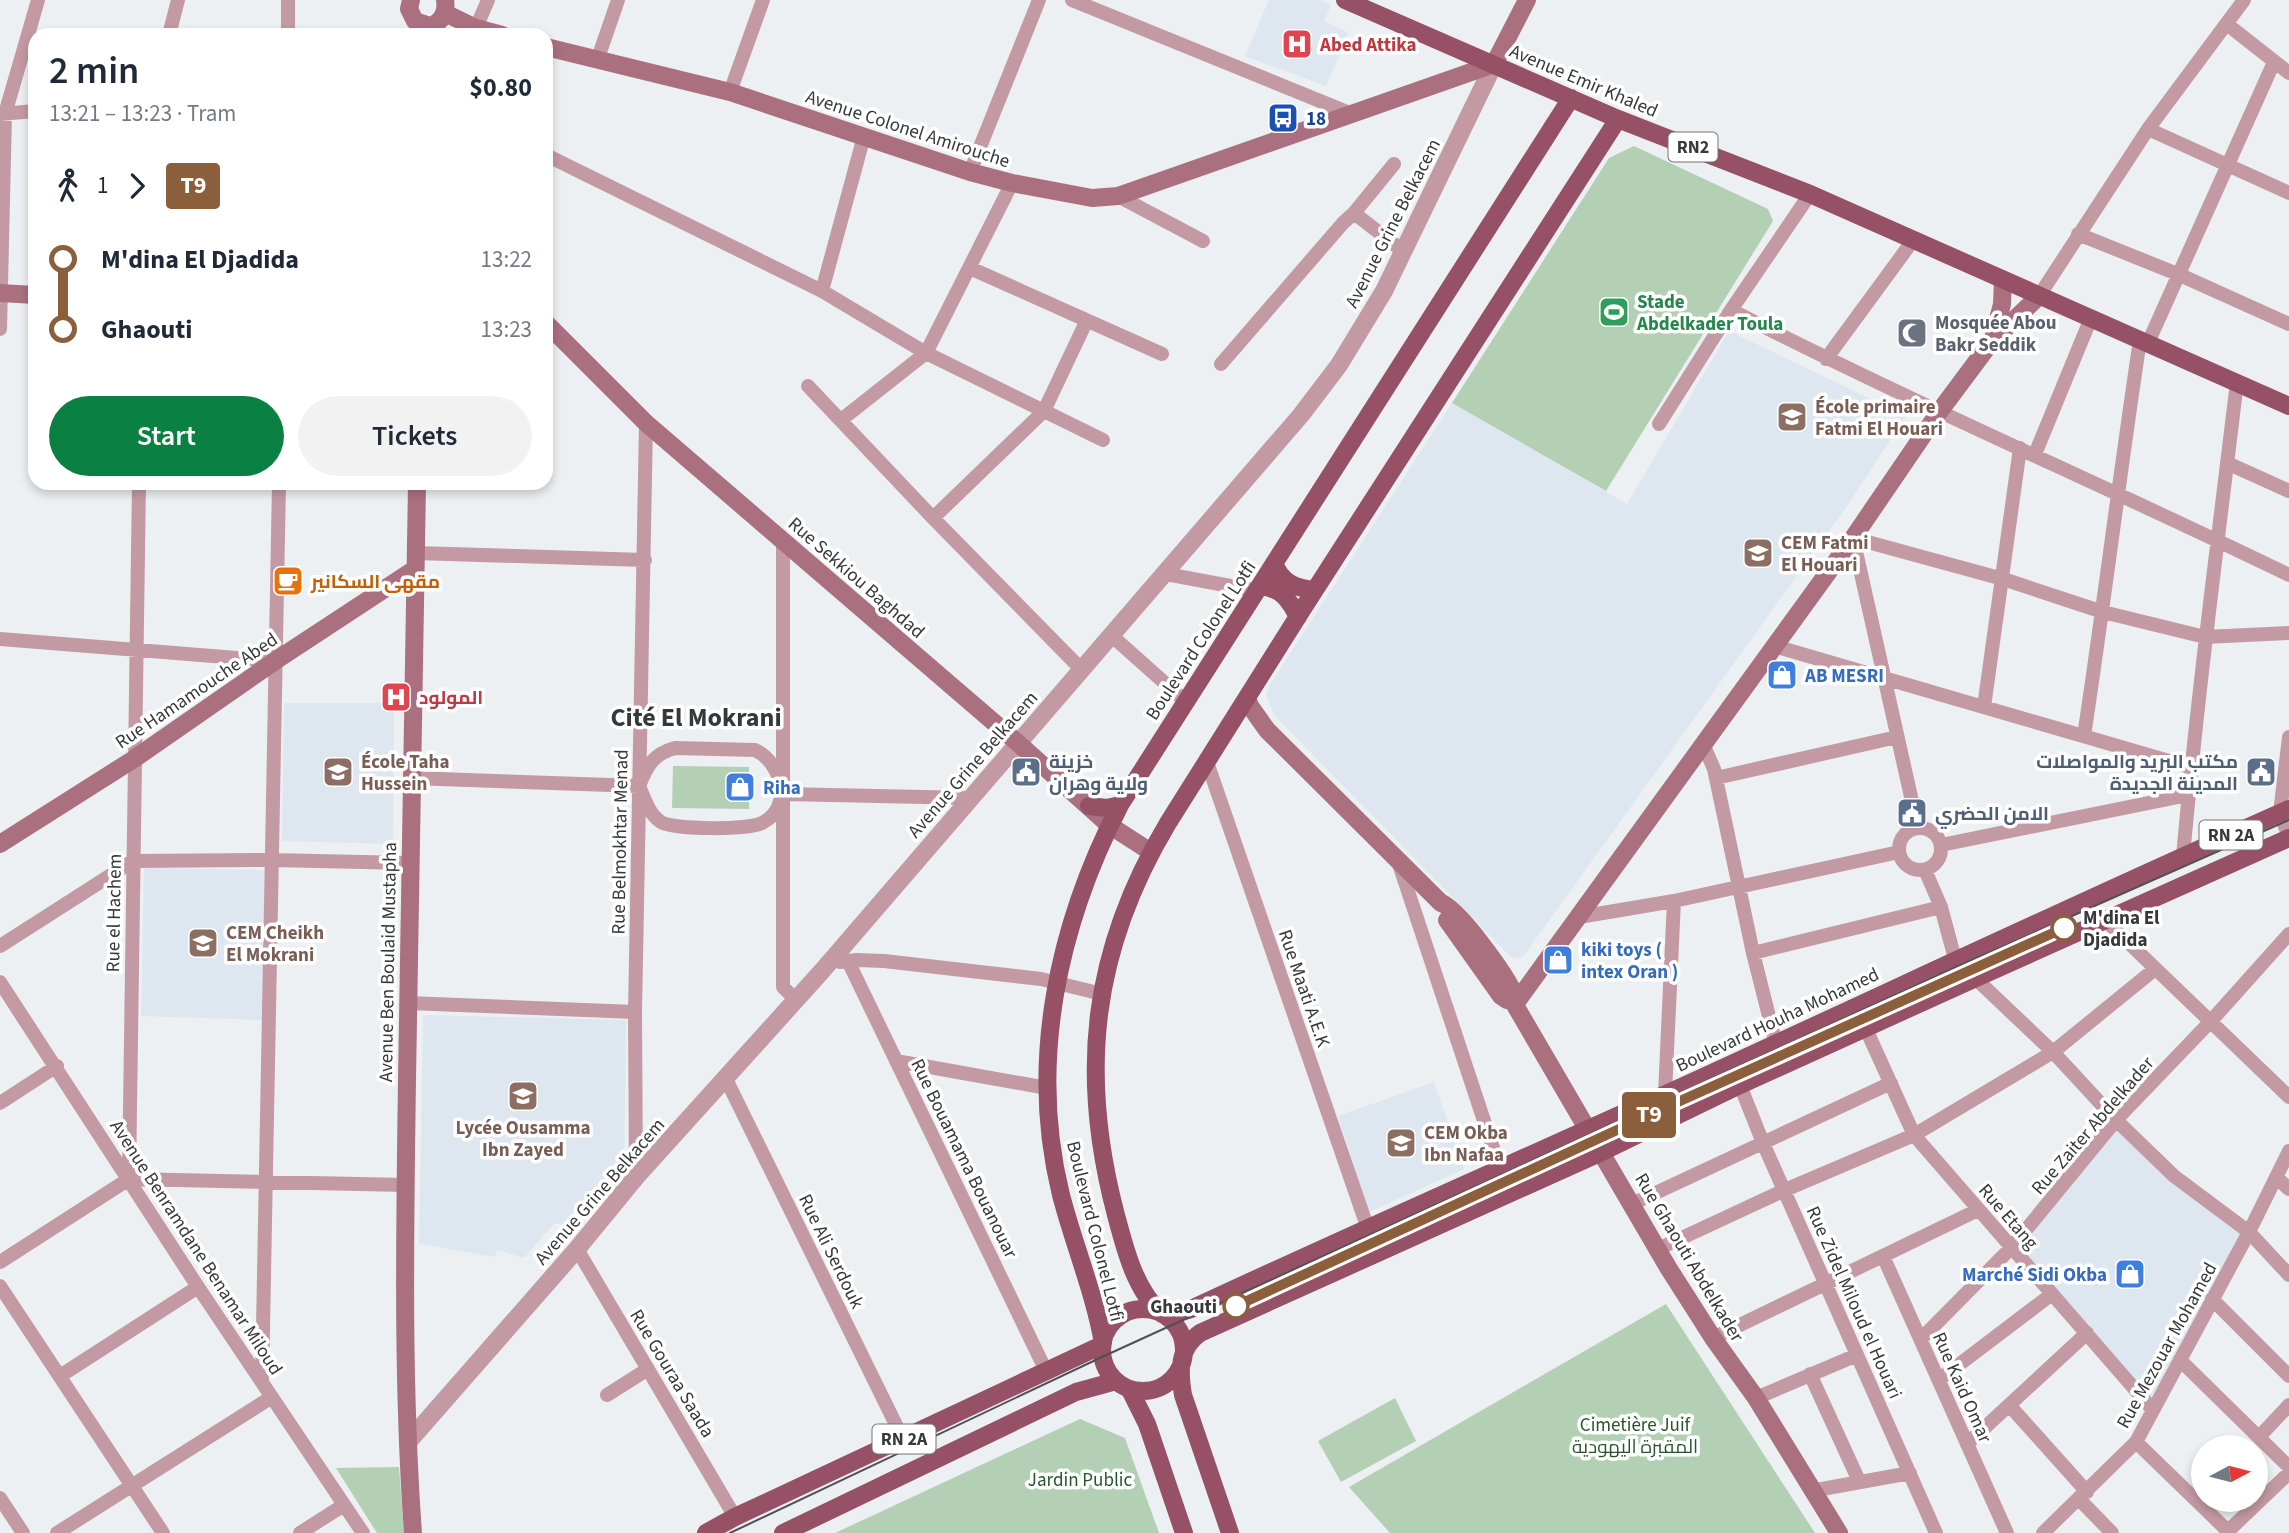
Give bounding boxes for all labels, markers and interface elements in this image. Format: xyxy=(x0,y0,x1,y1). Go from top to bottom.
hospital icon: Abed Attika xyxy=(1280,27,1314,61)
place label: Abed Attika xyxy=(1319,32,1417,59)
street label: Avenue Emir Khaled xyxy=(1505,38,1662,125)
text: 2 min xyxy=(49,44,139,98)
text: $0.80 xyxy=(469,69,532,106)
street label: Avenue Colonel Amirouche xyxy=(802,84,1013,175)
text: 13:21 – 13:23 · Tram xyxy=(49,97,236,130)
bus stop icon: 18 xyxy=(1266,101,1300,135)
place label: 18 xyxy=(1306,106,1326,133)
road number: RN2 xyxy=(1668,132,1718,162)
street label: Avenue Grine Belkacem xyxy=(1339,134,1448,313)
icon: walk xyxy=(49,167,87,205)
icon: forward xyxy=(118,167,156,205)
text: T9 xyxy=(180,168,206,203)
text: 1 xyxy=(97,169,108,202)
text: M'dina El Djadida xyxy=(101,241,299,278)
text: 13:22 xyxy=(481,243,532,276)
place label: Stade Abdelkader Toula xyxy=(1636,289,1783,338)
sports icon: Stade Abdelkader Toula xyxy=(1597,295,1631,329)
place label: Mosquée Abou Bakr Seddik xyxy=(1935,310,2057,359)
text: Ghaouti xyxy=(101,311,192,348)
text: 13:23 xyxy=(481,313,532,346)
mosque icon: Mosquée Abou Bakr Seddik xyxy=(1895,316,1929,350)
place label: École primaire Fatmi El Houari xyxy=(1815,394,1943,443)
button: Start xyxy=(49,396,284,476)
button: Tickets xyxy=(298,396,532,476)
school or university icon: École primaire Fatmi El Houari xyxy=(1775,400,1809,434)
street label: Rue Sekkiou Baghdad xyxy=(782,511,930,645)
place label: CEM Fatmi El Houari xyxy=(1781,530,1868,579)
school or university icon: CEM Fatmi El Houari xyxy=(1741,536,1775,570)
street label: Boulevard Colonel Lotfi xyxy=(1139,556,1263,726)
cafe icon: مقهى السكانير xyxy=(271,564,305,598)
place label: مقهى السكانير xyxy=(310,569,440,596)
street label: Rue Hamamouche Abed xyxy=(110,627,284,756)
shop icon: AB MESRI xyxy=(1765,658,1799,692)
place label: AB MESRI xyxy=(1804,663,1884,690)
hospital icon: المولود xyxy=(379,680,413,714)
place label: المولود xyxy=(419,685,483,712)
street label: Avenue Grine Belkacem xyxy=(902,686,1045,844)
district label: Cité El Mokrani xyxy=(610,699,782,736)
place label: École Taha Hussein xyxy=(361,749,449,798)
street label: Rue Belmokhtar Menad xyxy=(605,749,636,935)
place label: خزينة ولاية وهران xyxy=(1049,749,1148,798)
place label: مكتب البريد والمواصلات المدينة الجديدة xyxy=(2036,749,2238,798)
school or university icon: École Taha Hussein xyxy=(321,755,355,789)
public building icon: خزينة ولاية وهران xyxy=(1009,755,1043,789)
public building icon: مكتب البريد والمواصلات المدينة الجديدة xyxy=(2244,755,2278,789)
shop icon: Riha xyxy=(723,770,757,804)
place label: Riha xyxy=(763,775,801,802)
public building icon: الامن الحضري xyxy=(1895,796,1929,830)
place label: الامن الحضري xyxy=(1935,801,2049,829)
road number: RN 2A xyxy=(2200,820,2262,850)
street label: Avenue Ben Boulaid Mustapha xyxy=(373,842,404,1082)
street label: Rue el Hachem xyxy=(100,854,129,973)
place label: M'dina El Djadida xyxy=(2083,905,2160,954)
marker: M'dina El Djadida xyxy=(2051,915,2077,941)
place label: CEM Cheikh El Mokrani xyxy=(226,920,324,969)
school or university icon: CEM Cheikh El Mokrani xyxy=(186,926,220,960)
street label: Rue Maati A.E.K xyxy=(1271,926,1336,1051)
place label: kiki toys ( intex Oran ) xyxy=(1581,937,1678,986)
shop icon: kiki toys ( intex Oran ) xyxy=(1541,943,1575,977)
street label: Boulevard Houha Mohamed xyxy=(1672,961,1884,1079)
street label: Rue Zaiter Abdelkader xyxy=(2025,1051,2161,1201)
street label: Rue Bouamama Bouanouar xyxy=(904,1054,1024,1263)
school or university icon: Lycée Ousamma Ibn Zayed xyxy=(506,1079,540,1113)
line badge: T9 xyxy=(1618,1092,1680,1138)
text: T9 xyxy=(1636,1097,1662,1132)
street label: Avenue Grine Belkacem xyxy=(529,1113,672,1271)
street label: Avenue Benramdane Benamar Miloud xyxy=(103,1115,289,1381)
place label: Lycée Ousamma Ibn Zayed xyxy=(455,1115,591,1164)
place label: CEM Okba Ibn Nafaa xyxy=(1424,1120,1508,1169)
school or university icon: CEM Okba Ibn Nafaa xyxy=(1384,1126,1418,1160)
street label: Boulevard Colonel Lotfi xyxy=(1059,1138,1130,1324)
street label: Rue Ghaouti Abdelkader xyxy=(1628,1168,1750,1348)
street label: Rue Etang xyxy=(1972,1178,2044,1256)
street label: Rue Ali Serdouk xyxy=(791,1190,870,1314)
street label: Rue Zidel Miloud el Houari xyxy=(1799,1202,1908,1403)
shop icon: Marché Sidi Okba xyxy=(2113,1257,2147,1291)
street label: Rue Mezouar Mohamed xyxy=(2110,1258,2224,1434)
place label: Marché Sidi Okba xyxy=(1962,1262,2107,1289)
marker: Ghaouti xyxy=(1223,1293,1249,1319)
place label: Ghaouti xyxy=(1150,1294,1217,1321)
street label: Rue Gouraa Saada xyxy=(623,1305,721,1443)
street label: Rue Kaid Omar xyxy=(1925,1328,1998,1448)
park label: Cimetière Juif المقبرة اليهودية xyxy=(1572,1412,1698,1461)
road number: RN 2A xyxy=(872,1424,936,1454)
north arrow xyxy=(2191,1435,2268,1512)
map controls xyxy=(2191,1435,2268,1512)
park label: Jardin Public xyxy=(1028,1467,1132,1494)

